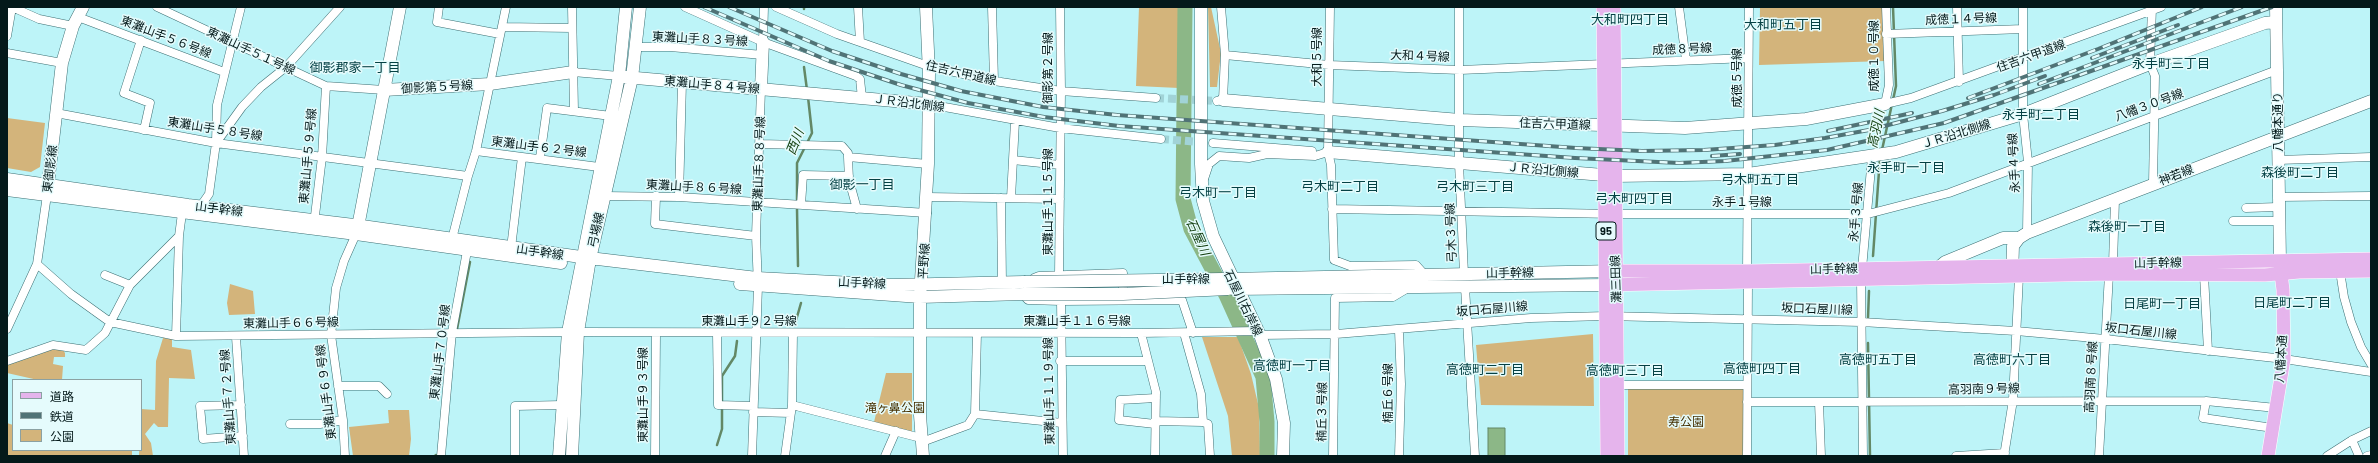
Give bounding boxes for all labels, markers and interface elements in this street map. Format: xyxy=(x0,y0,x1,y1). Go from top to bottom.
street label: 成徳１４号線 xyxy=(1925,11,1997,27)
district label: 大和町四丁目 xyxy=(1591,12,1669,28)
street label: 東灘山手５６号線 xyxy=(119,13,213,61)
district label: 大和町五丁目 xyxy=(1744,17,1822,33)
street label: 成徳１０号線 xyxy=(1867,20,1881,92)
street label: 東灘山手５１号線 xyxy=(204,24,298,78)
street label: 大和５号線 xyxy=(1310,27,1324,87)
street label: 東灘山手８３号線 xyxy=(652,29,748,49)
street label: 御影第２号線 xyxy=(1041,32,1055,104)
street label: 住吉六甲道線 xyxy=(1995,37,2067,75)
street label: 成徳８号線 xyxy=(1652,41,1712,57)
street label: 大和４号線 xyxy=(1390,48,1450,64)
street label: 成徳５号線 xyxy=(1730,48,1744,108)
district label: 永手町三丁目 xyxy=(2132,56,2210,72)
street label: 住吉六甲道線 xyxy=(924,58,998,88)
district label: 御影郡家一丁目 xyxy=(310,60,400,76)
street label: 東灘山手８４号線 xyxy=(664,74,760,96)
street label: 御影第５号線 xyxy=(401,78,473,96)
street label: 八幡３０号線 xyxy=(2113,86,2185,124)
street label: ＪＲ沿北側線 xyxy=(872,91,946,115)
street label: 八幡本通り xyxy=(2271,92,2285,152)
district label: 永手町二丁目 xyxy=(2002,107,2080,123)
street label: 東灘山手５９号線 xyxy=(297,108,319,204)
water label: 高羽川 xyxy=(1864,108,1888,150)
street label: 東灘山手５８号線 xyxy=(166,114,264,144)
street label: 東灘山手８８号線 xyxy=(750,116,768,212)
street label: 住吉六甲道線 xyxy=(1519,116,1591,132)
street label: ＪＲ沿北側線 xyxy=(1919,117,1993,151)
water label: 西川 xyxy=(783,127,807,157)
street label: 永手４号線 xyxy=(2005,133,2023,193)
street label: 東灘山手６２号線 xyxy=(490,134,588,160)
street label: 東御影線 xyxy=(40,144,60,194)
street label: 東灘山手１１５号線 xyxy=(1041,148,1055,256)
street label: ＪＲ沿北側線 xyxy=(1507,160,1579,180)
district label: 永手町一丁目 xyxy=(1867,160,1945,176)
street label: 神若線 xyxy=(2157,162,2195,188)
district label: 森後町二丁目 xyxy=(2261,165,2339,181)
district label: 弓木町五丁目 xyxy=(1721,172,1799,188)
street label: 東灘山手８６号線 xyxy=(646,177,742,197)
district label: 御影一丁目 xyxy=(830,177,894,193)
district label: 弓木町二丁目 xyxy=(1301,179,1379,195)
district label: 弓木町三丁目 xyxy=(1436,179,1514,195)
street label: 永手３号線 xyxy=(1846,181,1866,243)
district label: 弓木町一丁目 xyxy=(1179,185,1257,201)
district label: 弓木町四丁目 xyxy=(1595,191,1673,207)
street label: 永手１号線 xyxy=(1712,195,1772,209)
street label: 山手幹線 xyxy=(194,199,244,219)
street label: 弓木３号線 xyxy=(1443,203,1459,263)
street label: 弓場線 xyxy=(585,211,607,249)
water label: 石屋川 xyxy=(1183,216,1213,258)
district label: 森後町一丁目 xyxy=(2088,219,2166,235)
road number: 95 xyxy=(1596,222,1616,240)
street label: 山手幹線 xyxy=(515,242,565,262)
street label: 平野線 xyxy=(916,243,932,279)
street label: 灘三田線 xyxy=(1608,255,1624,303)
street label: 山手幹線 xyxy=(2134,255,2182,271)
street label: 山手幹線 xyxy=(1810,261,1858,277)
street label: 山手幹線 xyxy=(1486,265,1534,281)
street label: 石屋川右岸線 xyxy=(1221,267,1265,339)
street label: 山手幹線 xyxy=(1162,272,1210,286)
street label: 山手幹線 xyxy=(838,275,886,291)
district label: 日尾町二丁目 xyxy=(2253,295,2331,311)
district label: 日尾町一丁目 xyxy=(2123,296,2201,312)
street label: 坂口石屋川線 xyxy=(1456,299,1528,319)
street label: 坂口石屋川線 xyxy=(1781,301,1853,317)
street label: 東灘山手７０号線 xyxy=(427,303,453,401)
street label: 東灘山手９２号線 xyxy=(701,314,797,328)
street label: 東灘山手１１６号線 xyxy=(1023,314,1131,328)
street label: 東灘山手６６号線 xyxy=(243,315,339,331)
street label: 坂口石屋川線 xyxy=(2104,320,2178,342)
street label: 八幡本通 xyxy=(2272,335,2290,383)
street label: 東灘山手１１９号線 xyxy=(1041,337,1057,445)
street label: 高羽南８号線 xyxy=(2082,341,2100,413)
street label: 東灘山手６９号線 xyxy=(313,343,339,441)
street label: 東灘山手９３号線 xyxy=(636,347,650,443)
street label: 東灘山手７２号線 xyxy=(217,349,239,445)
district label: 高徳町五丁目 xyxy=(1839,352,1917,368)
district label: 高徳町六丁目 xyxy=(1973,352,2051,368)
district label: 高徳町一丁目 xyxy=(1253,358,1331,374)
district label: 高徳町四丁目 xyxy=(1723,361,1801,377)
district label: 高徳町二丁目 xyxy=(1446,362,1524,378)
street label: 楠丘６号線 xyxy=(1381,363,1395,423)
district label: 高徳町三丁目 xyxy=(1586,363,1664,379)
legend xyxy=(12,379,142,451)
street label: 高羽南９号線 xyxy=(1948,381,2020,397)
street label: 楠丘３号線 xyxy=(1314,382,1330,442)
text: 道路 xyxy=(50,389,74,403)
park label: 滝ヶ鼻公園 xyxy=(865,401,925,415)
text: 鉄道 xyxy=(50,409,74,423)
park label: 寿公園 xyxy=(1668,415,1704,429)
text: 公園 xyxy=(50,429,74,443)

